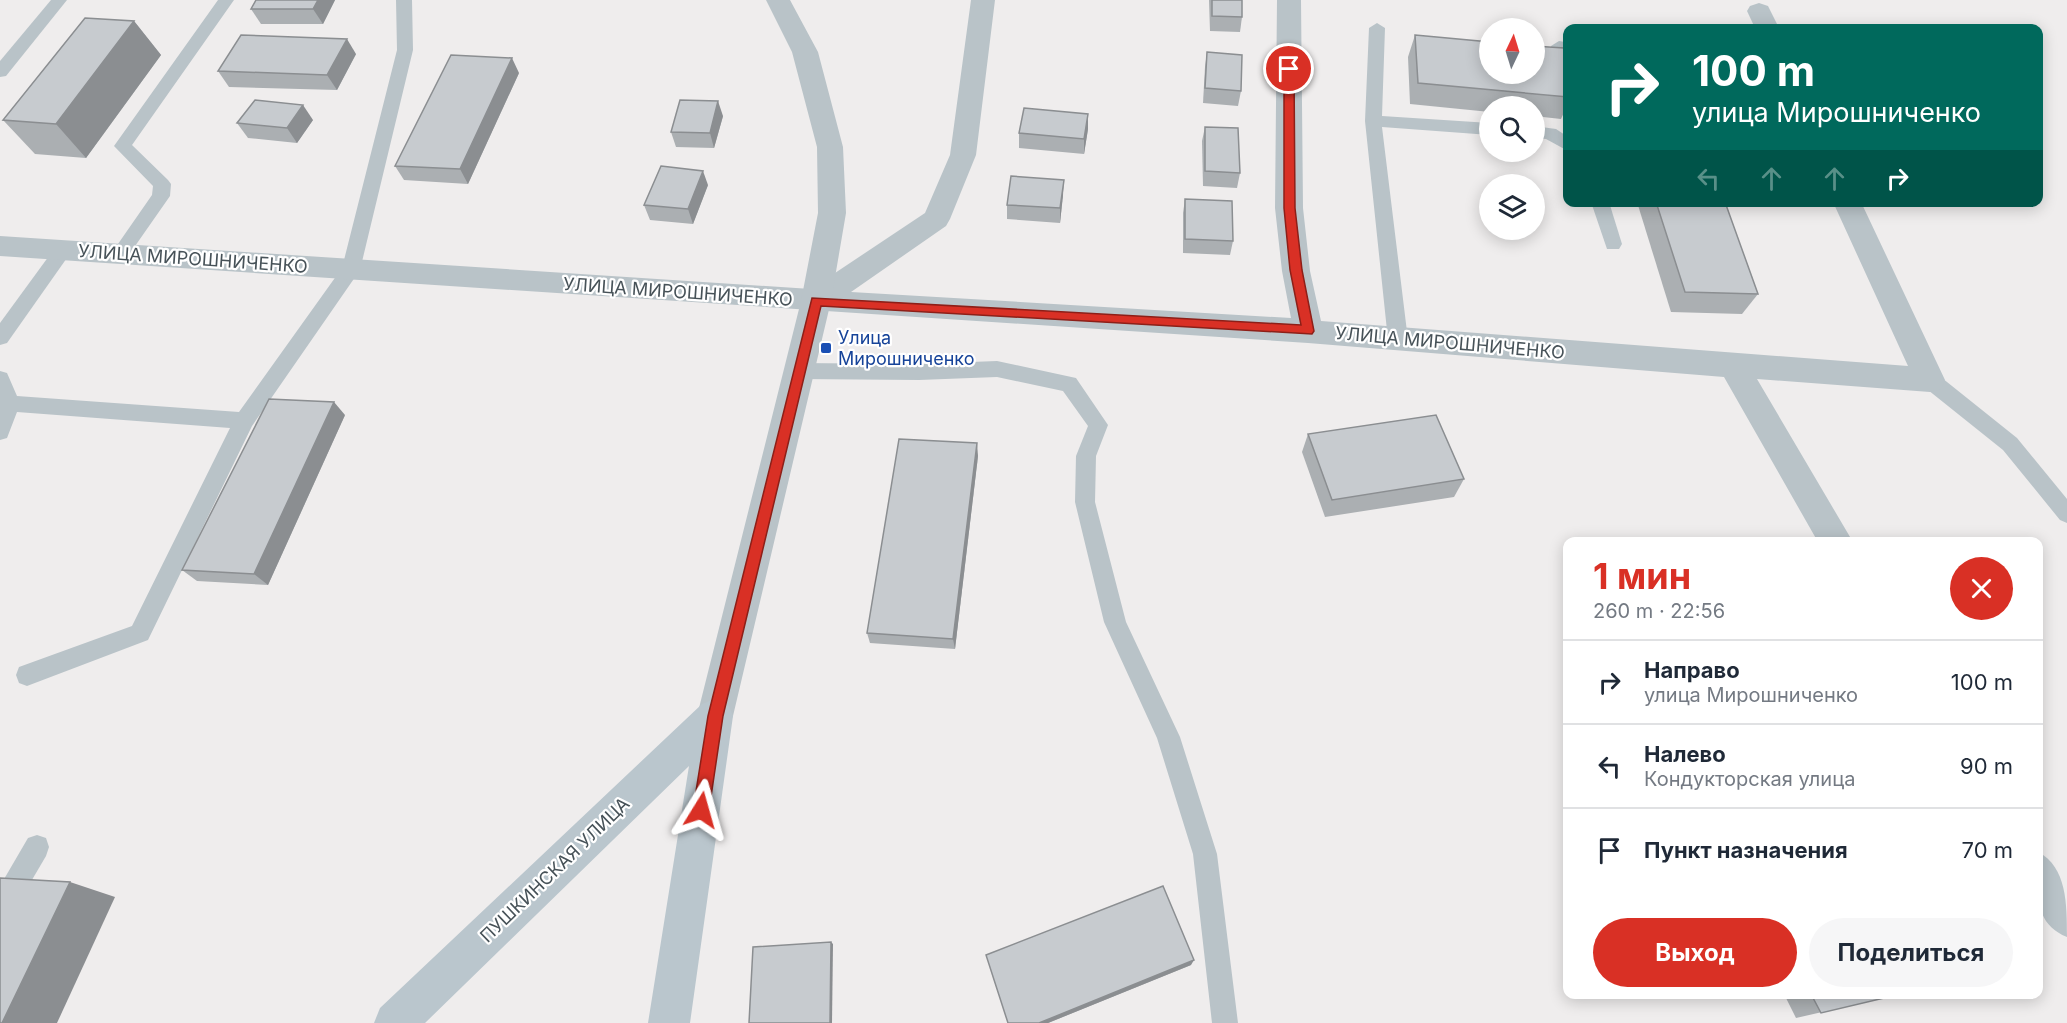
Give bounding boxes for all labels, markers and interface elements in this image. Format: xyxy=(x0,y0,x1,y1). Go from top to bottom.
north arrow xyxy=(1479,18,1545,84)
map controls xyxy=(1479,18,1545,240)
pin xyxy=(1263,43,1314,94)
text: 100 m xyxy=(1692,45,1815,96)
icon: right xyxy=(1593,48,1671,126)
icon: arrive xyxy=(1272,52,1305,85)
button: search xyxy=(1479,96,1545,162)
text: улица Мирошниченко xyxy=(1692,96,1981,129)
icon: left xyxy=(1692,162,1725,195)
icon: ahead xyxy=(1755,162,1788,195)
icon: ahead xyxy=(1818,162,1851,195)
icon: right xyxy=(1881,162,1914,195)
button: layers xyxy=(1479,174,1545,240)
street label: УЛИЦА МИРОШНИЧЕНКО xyxy=(78,240,309,277)
street label: УЛИЦА МИРОШНИЧЕНКО xyxy=(563,273,794,310)
street label: УЛИЦА МИРОШНИЧЕНКО xyxy=(1335,322,1566,363)
place label: Улица Мирошниченко xyxy=(838,327,975,369)
marker: Улица Мирошниченко xyxy=(819,341,833,355)
text: 1 мин xyxy=(1593,554,1691,598)
button: close xyxy=(1950,557,2013,620)
text: 260 m · 22:56 xyxy=(1593,599,1725,623)
text: Направо xyxy=(1644,657,1740,683)
icon: right xyxy=(1593,666,1626,699)
text: 100 m xyxy=(1951,669,2013,695)
text: улица Мирошниченко xyxy=(1644,683,1858,707)
text: Налево xyxy=(1644,741,1726,767)
icon: left xyxy=(1593,750,1626,783)
text: 90 m xyxy=(1960,753,2013,779)
text: Кондукторская улица xyxy=(1644,767,1855,791)
position arrow xyxy=(669,778,733,842)
street label: ПУШКИНСКАЯ УЛИЦА xyxy=(476,793,634,946)
icon: arrive xyxy=(1593,834,1626,867)
text: Пункт назначения xyxy=(1644,837,1848,863)
text: 70 m xyxy=(1962,837,2013,863)
button: Выход xyxy=(1593,918,1797,987)
button: Поделиться xyxy=(1809,918,2013,987)

